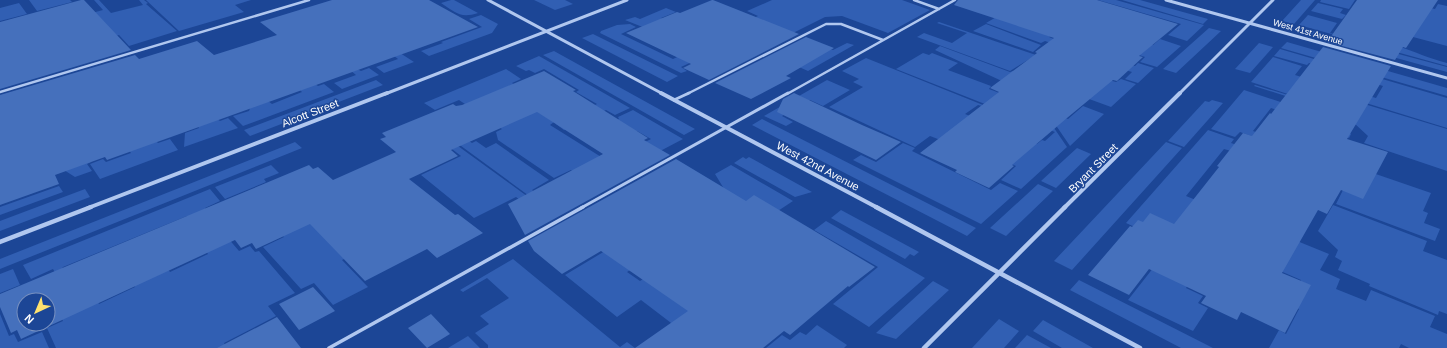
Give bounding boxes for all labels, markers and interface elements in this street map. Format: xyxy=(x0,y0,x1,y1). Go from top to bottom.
street label: West 41st Avenue xyxy=(1272,17,1344,47)
street label: Alcott Street xyxy=(280,97,340,129)
street label: West 42nd Avenue xyxy=(775,139,861,193)
street label: Bryant Street xyxy=(1066,141,1120,195)
north arrow xyxy=(16,292,56,332)
text: N xyxy=(22,312,36,326)

